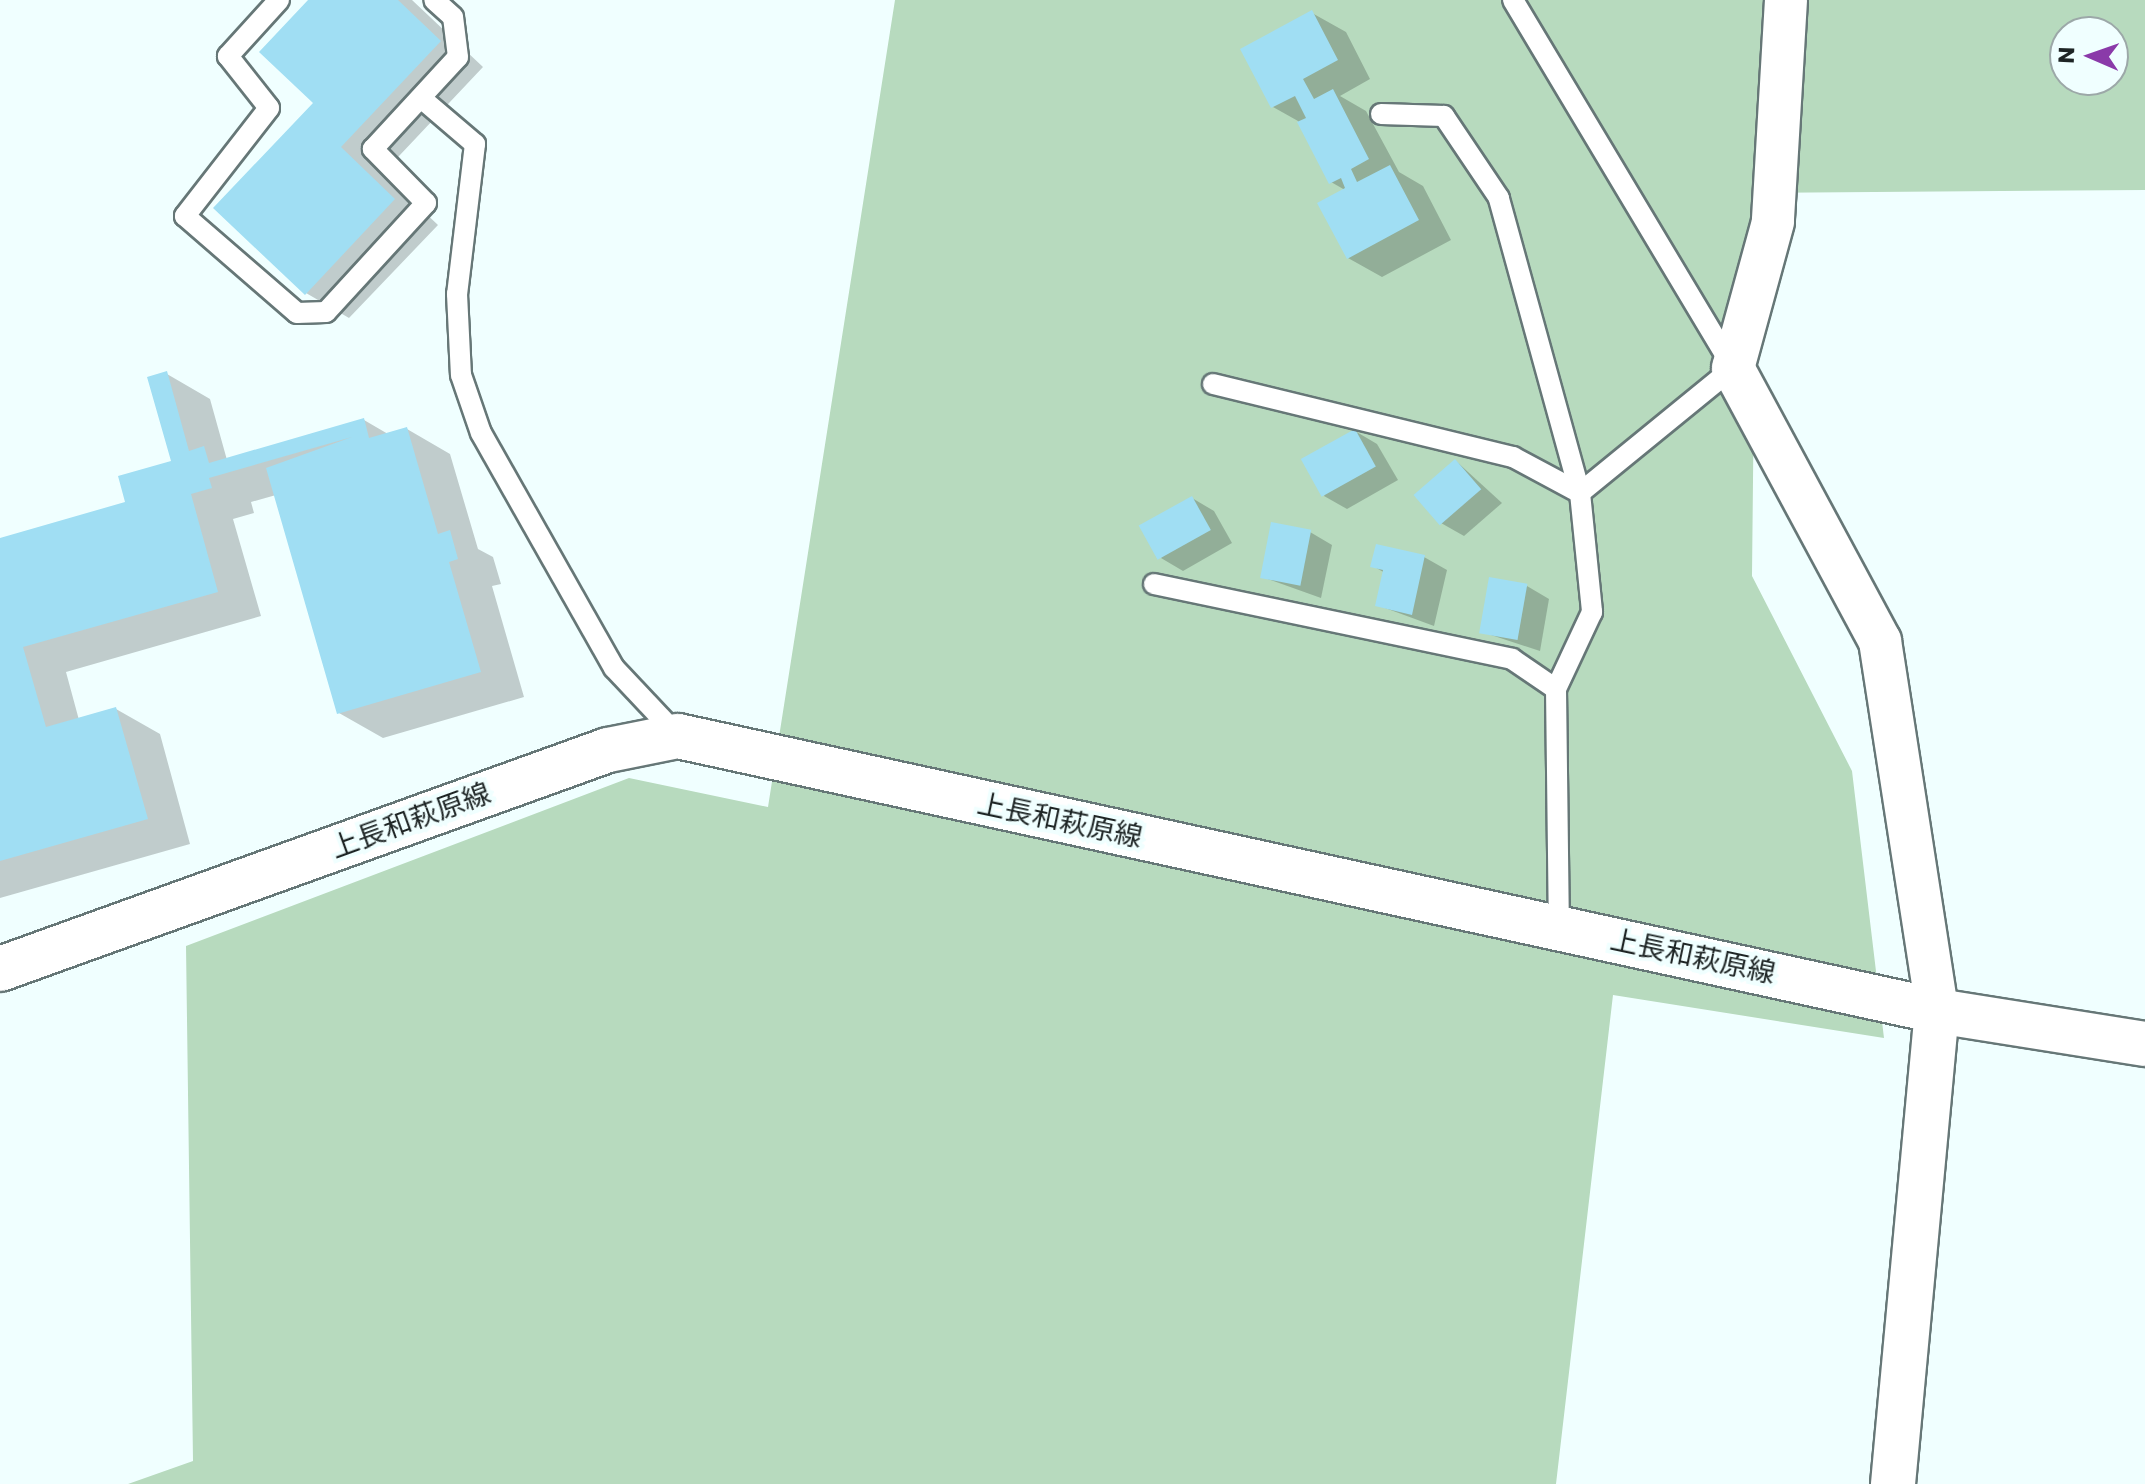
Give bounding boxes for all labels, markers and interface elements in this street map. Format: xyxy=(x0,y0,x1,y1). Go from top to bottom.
north arrow xyxy=(2049,16,2129,96)
text: N xyxy=(2051,46,2082,64)
street label: 上長和萩原線 xyxy=(326,776,496,866)
street label: 上長和萩原線 xyxy=(974,787,1146,855)
street label: 上長和萩原線 xyxy=(1607,923,1779,991)

